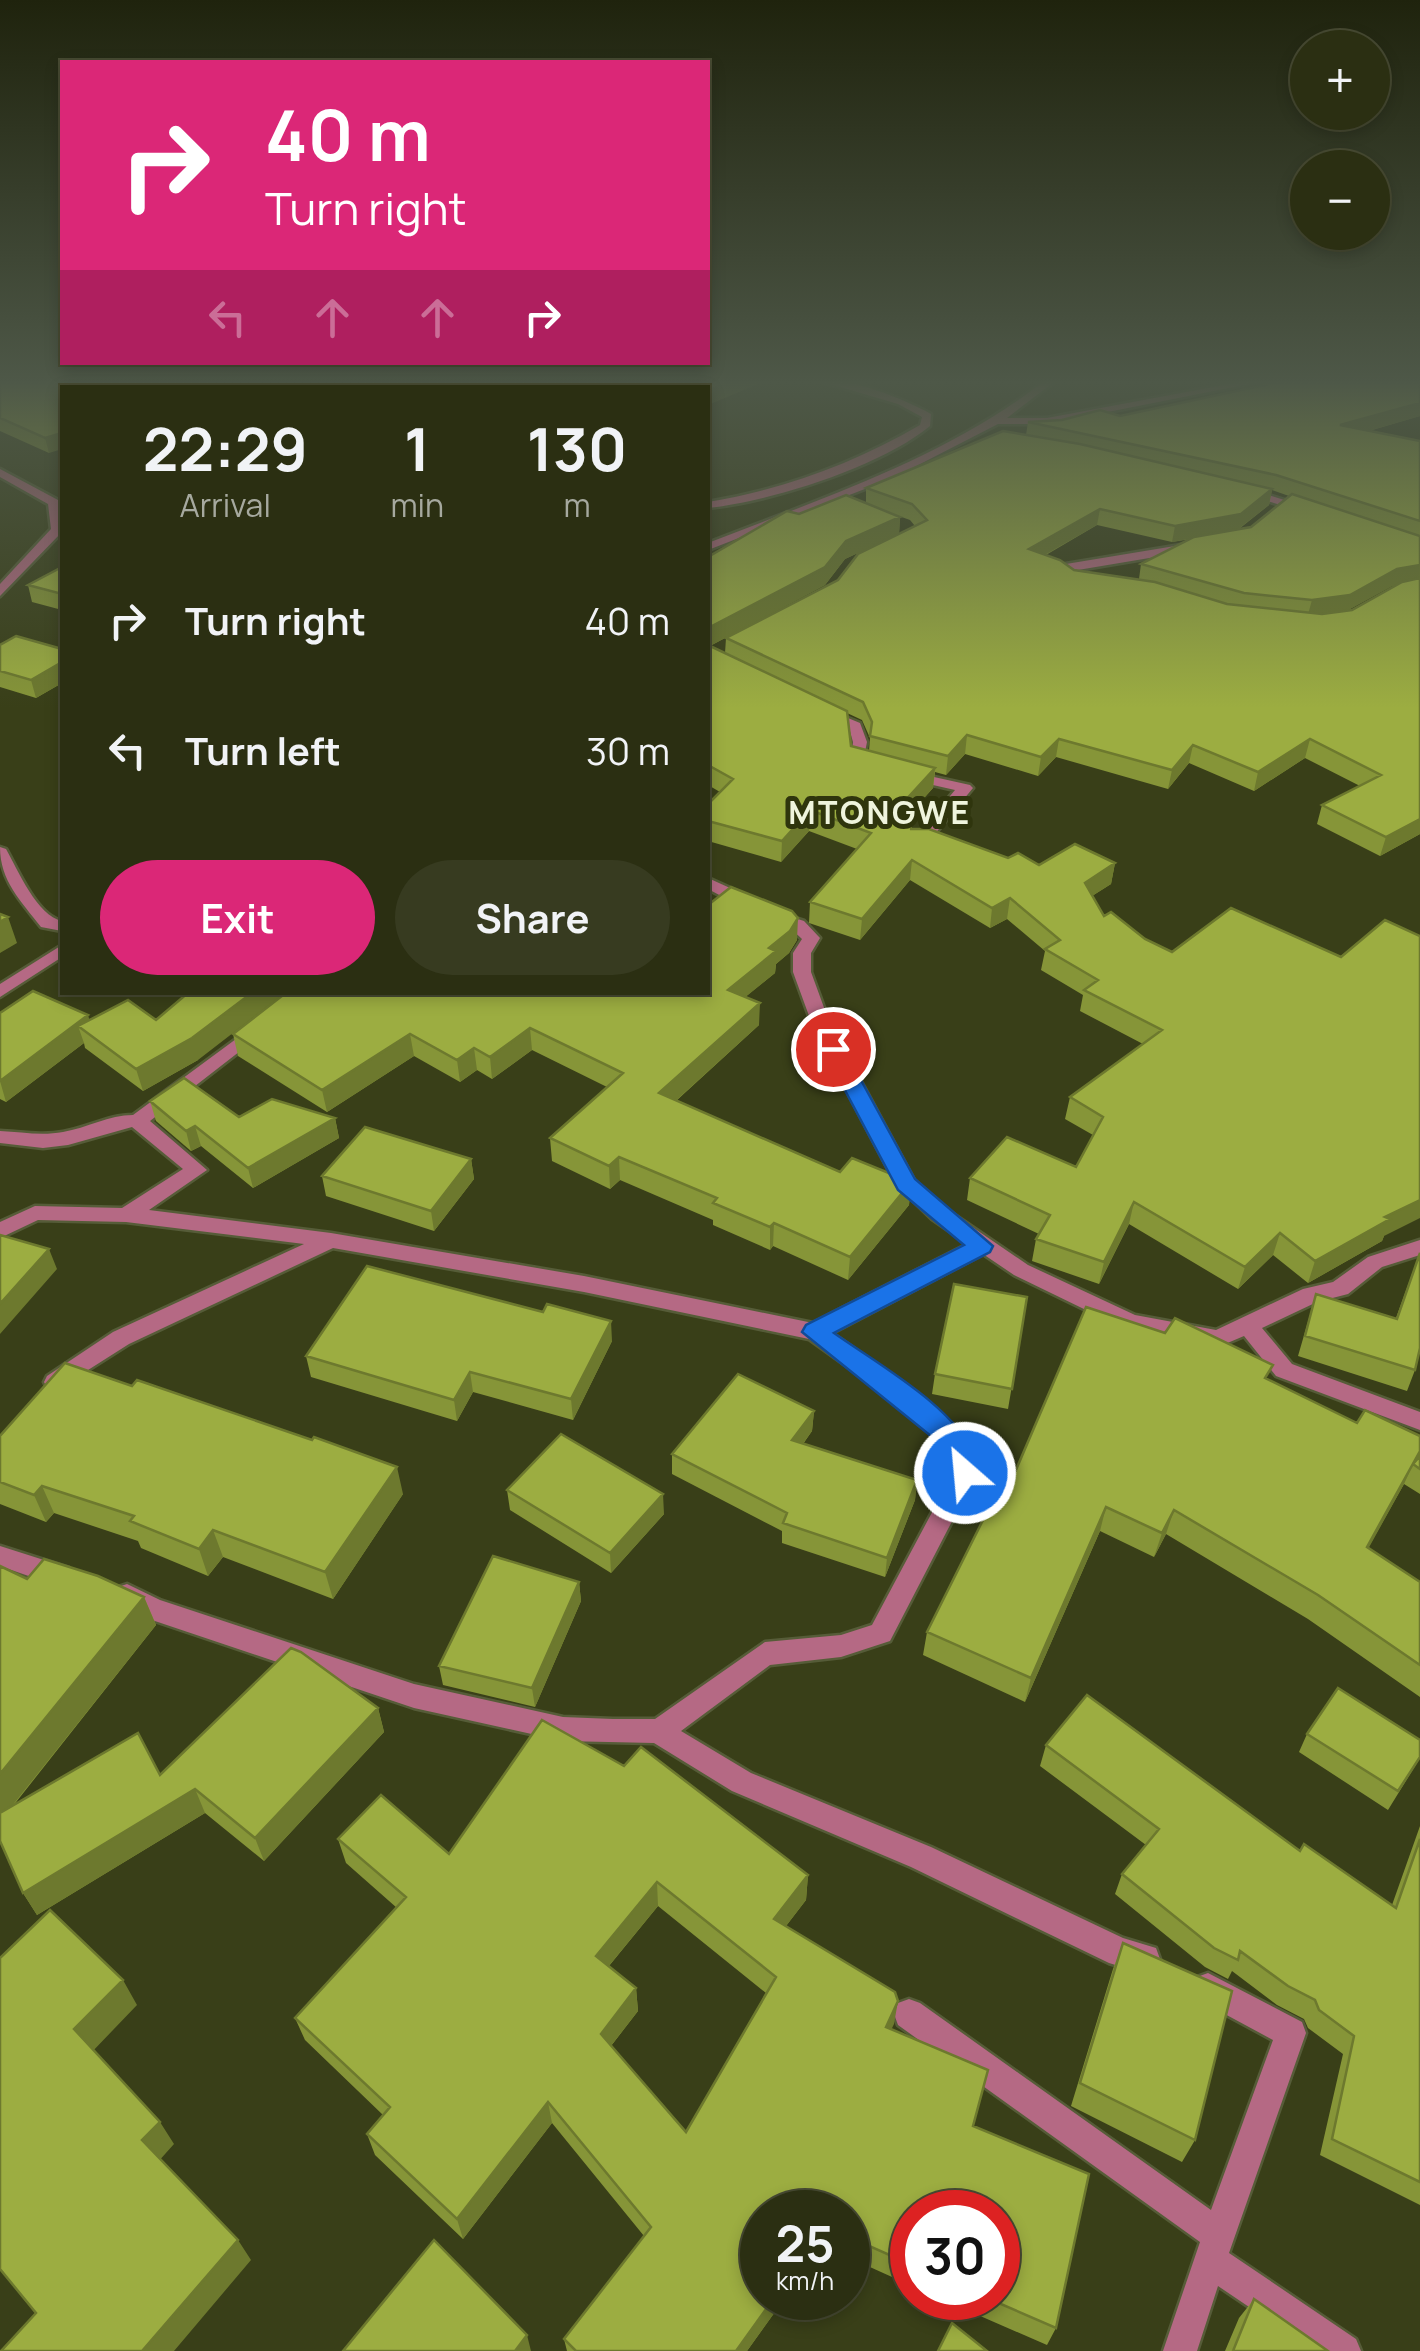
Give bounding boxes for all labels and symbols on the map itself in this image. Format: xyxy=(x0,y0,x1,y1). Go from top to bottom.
district label: MTONGWE xyxy=(788,790,972,834)
pin xyxy=(791,1007,876,1092)
position arrow xyxy=(913,1421,1017,1525)
speed limit sign: 30 xyxy=(890,2190,1020,2320)

